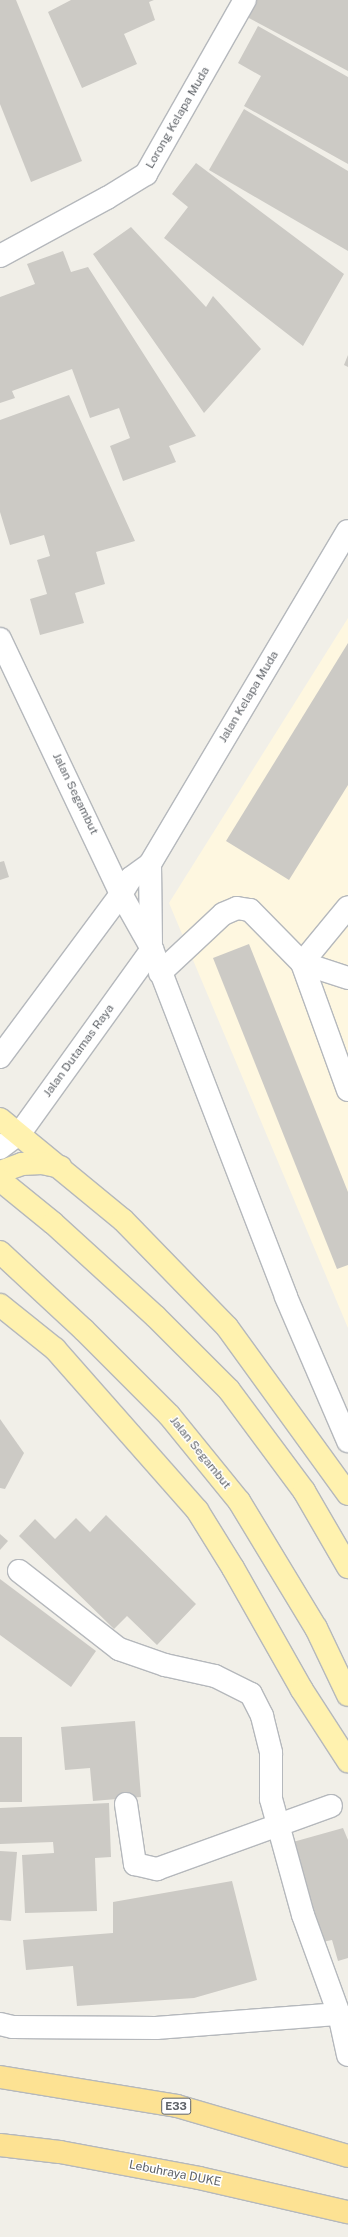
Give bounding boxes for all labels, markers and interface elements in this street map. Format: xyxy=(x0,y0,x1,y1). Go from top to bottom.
street label: Lorong Kelapa Muda xyxy=(143,65,213,171)
street label: Jalan Kelapa Muda xyxy=(216,649,282,745)
street label: Jalan Segambut xyxy=(49,751,101,837)
street label: Jalan Dutamas Raya xyxy=(41,1002,117,1100)
street label: Jalan Segambut xyxy=(166,1414,234,1492)
road number: E33 xyxy=(161,2097,191,2115)
street label: Lebuhraya DUKE xyxy=(128,2158,222,2190)

